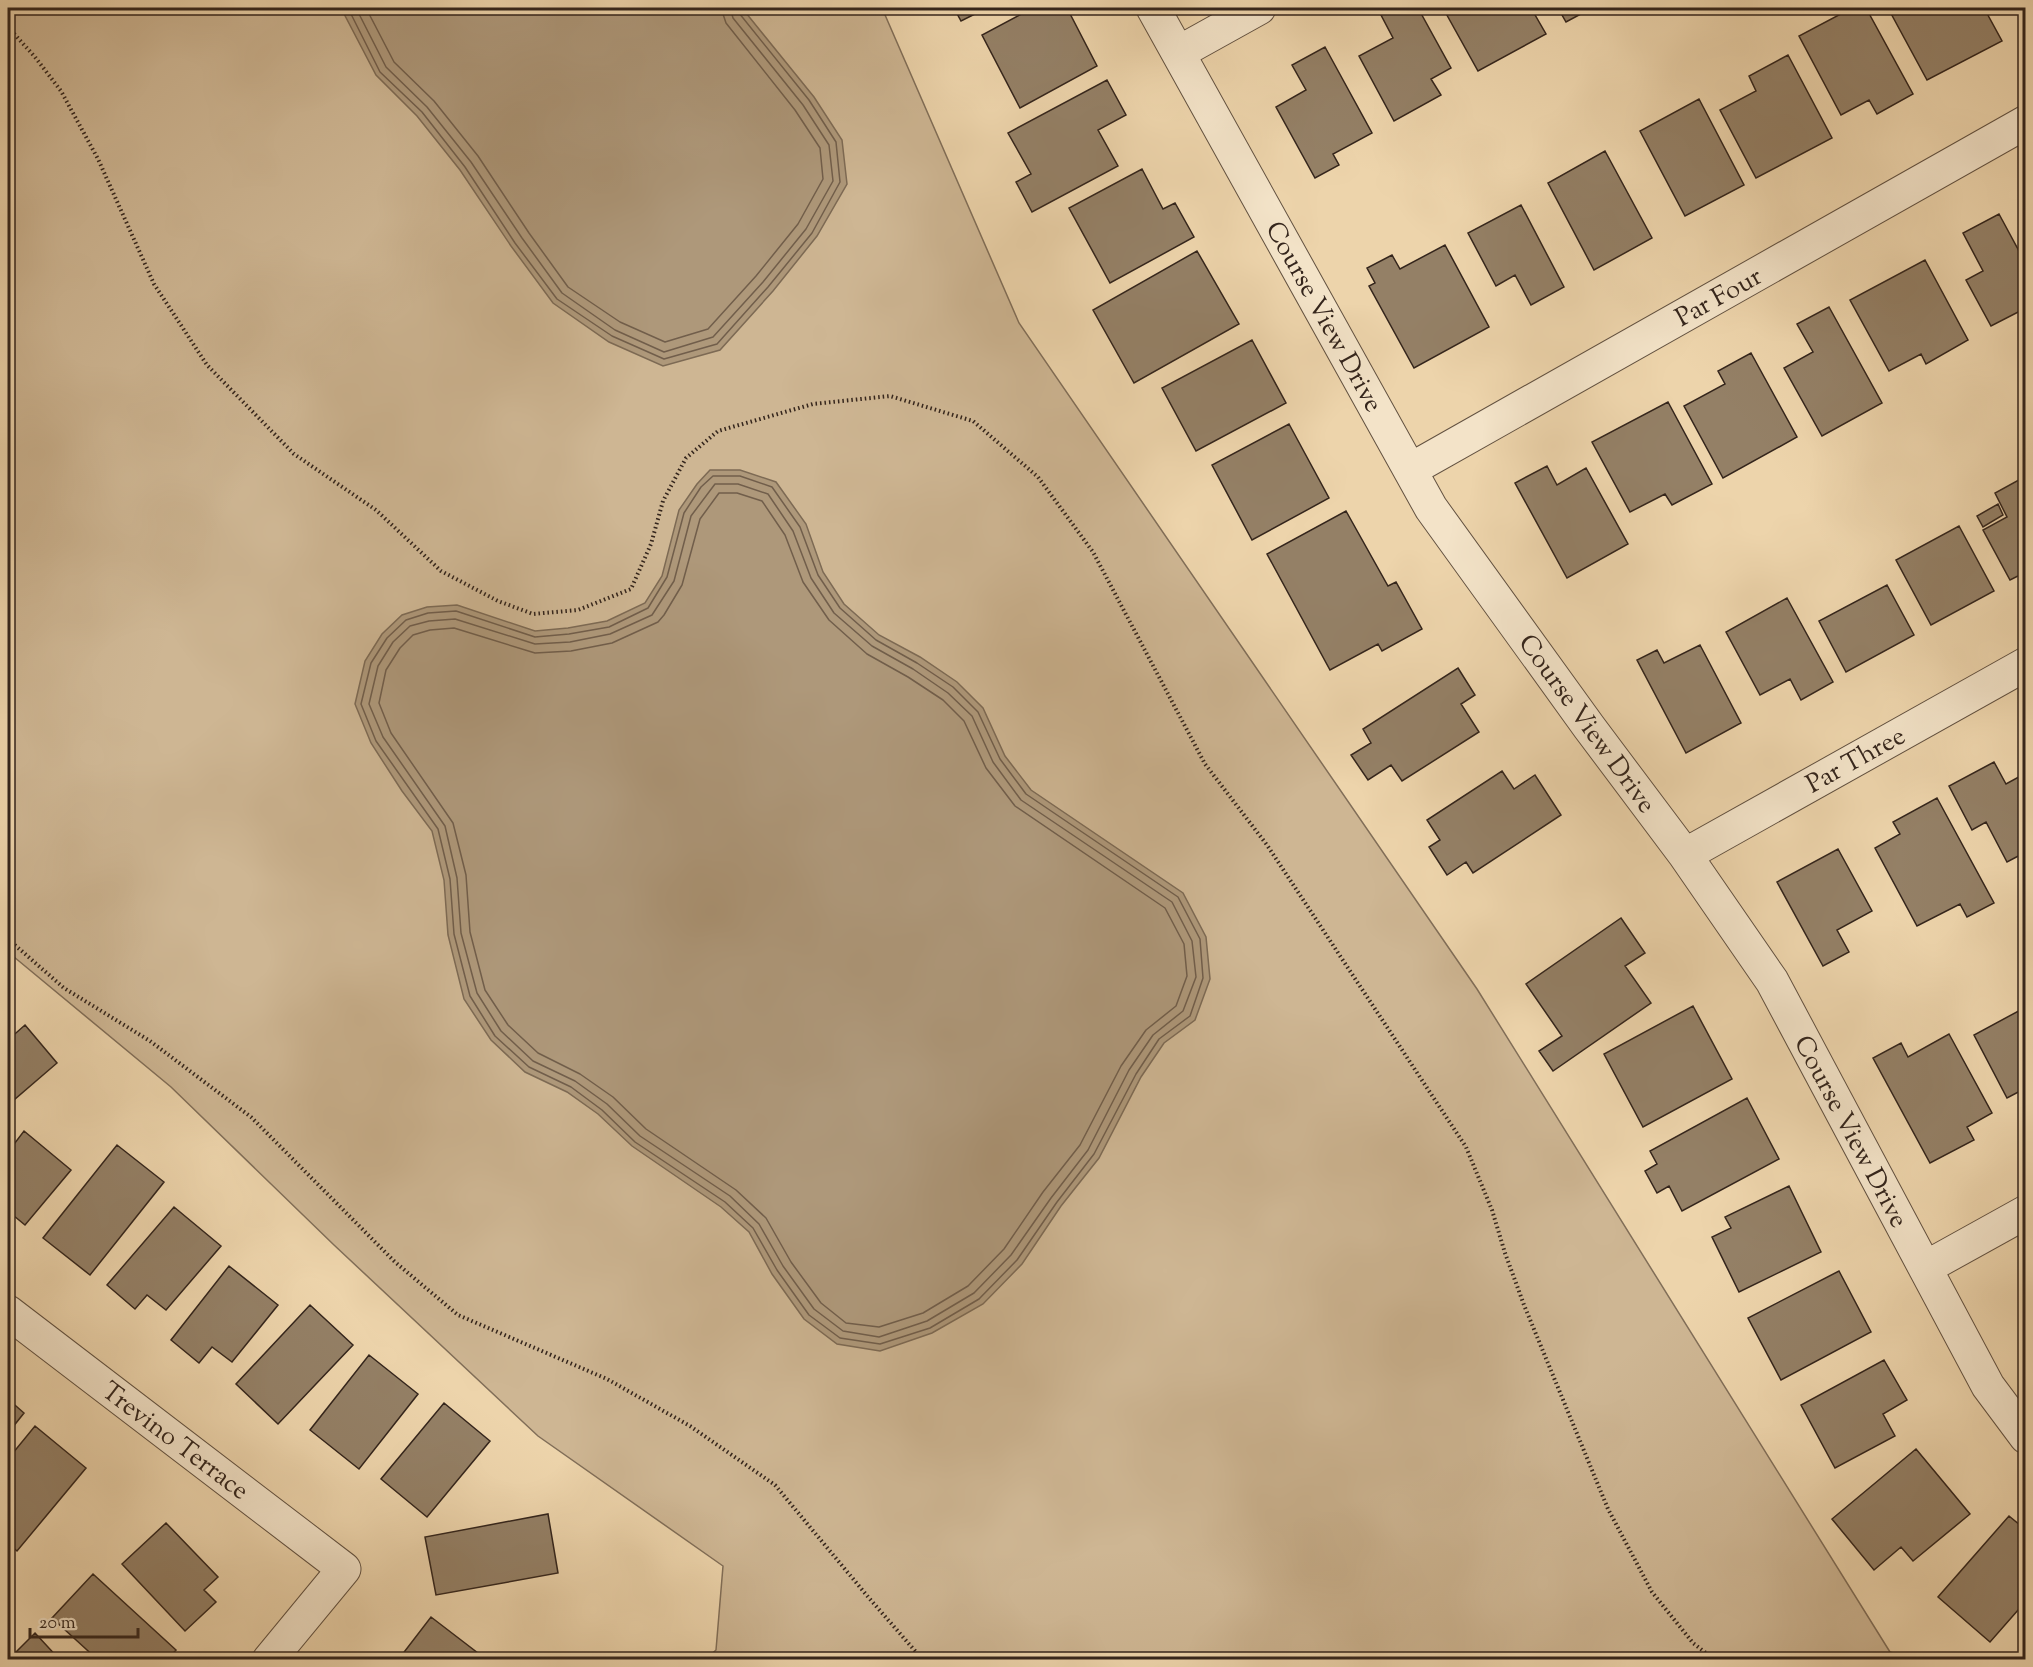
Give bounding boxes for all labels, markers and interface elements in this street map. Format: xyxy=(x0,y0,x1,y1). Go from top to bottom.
street label: Course View Drive xyxy=(1255,215,1391,419)
street label: Par Four xyxy=(1669,259,1770,337)
street label: Course View Drive xyxy=(1508,627,1664,822)
street label: Par Three xyxy=(1800,719,1913,804)
street label: Course View Drive xyxy=(1783,1029,1916,1235)
street label: Trevino Terrace xyxy=(93,1374,256,1510)
scale bar xyxy=(30,1601,138,1639)
text: 20 m xyxy=(39,1611,76,1637)

